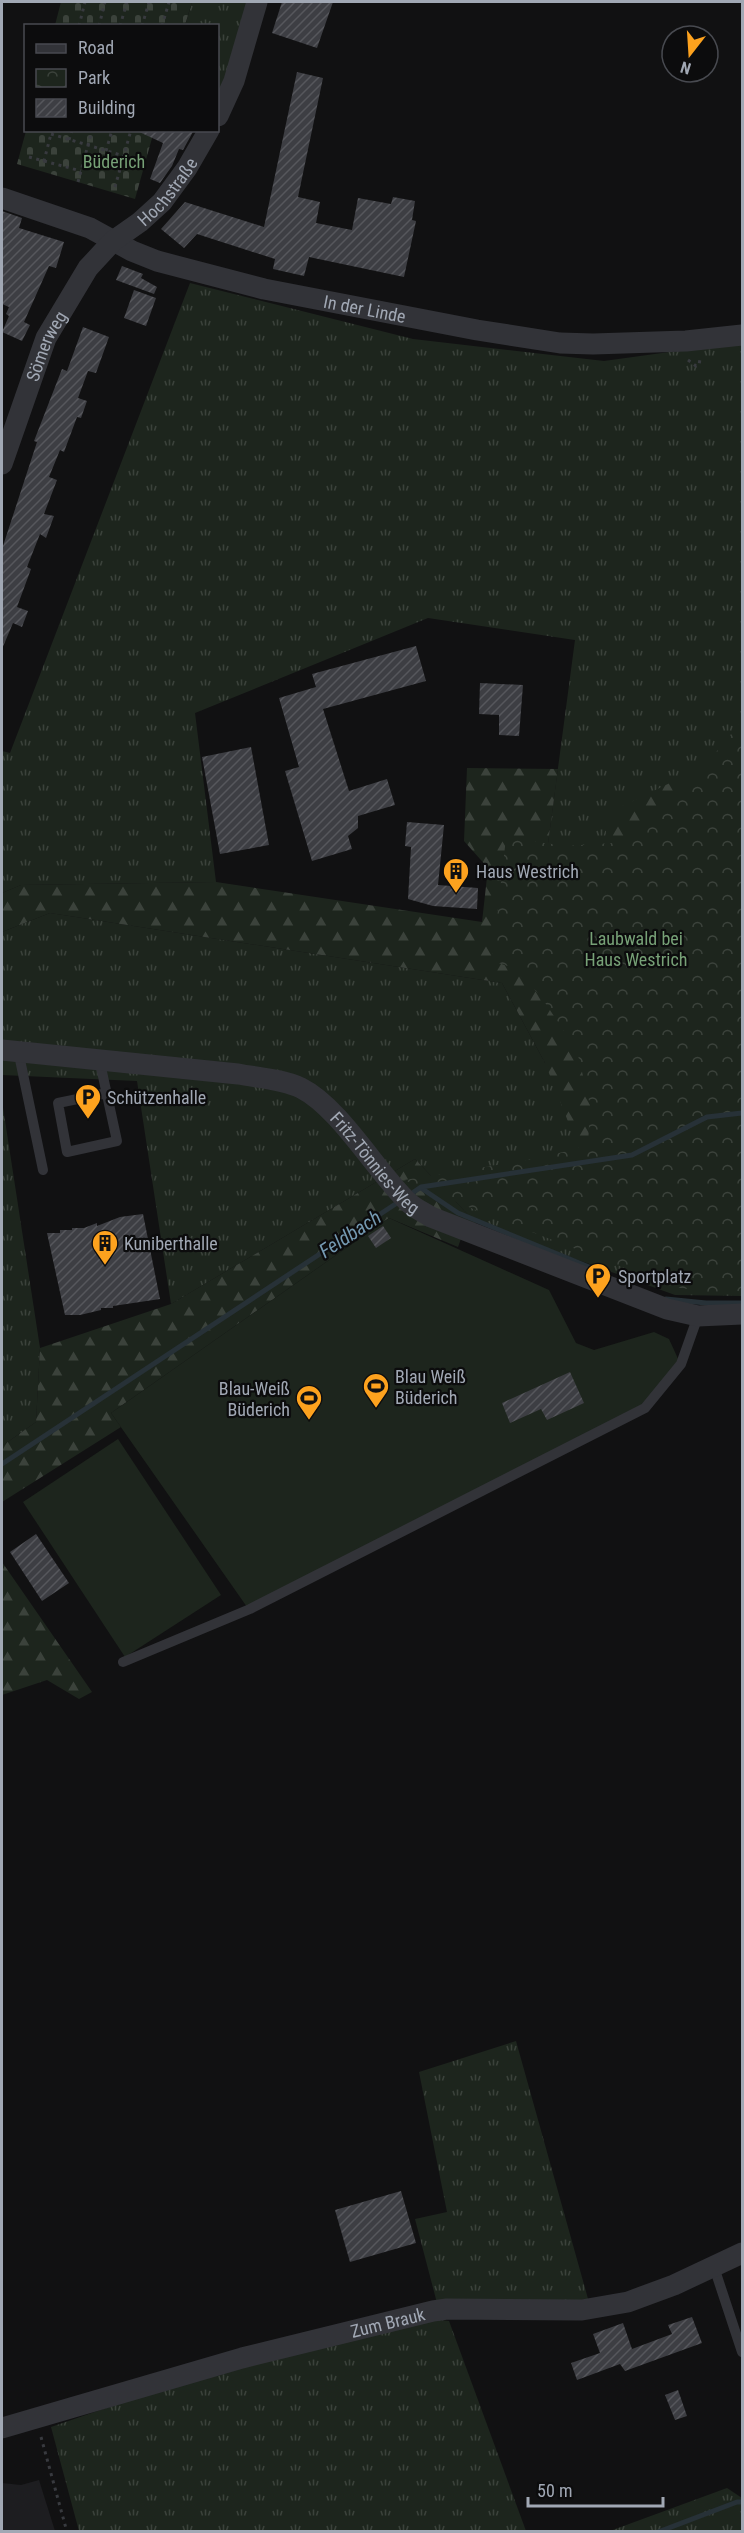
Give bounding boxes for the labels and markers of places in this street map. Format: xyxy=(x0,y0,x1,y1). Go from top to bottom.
building icon: Haus Westrich xyxy=(441,856,471,894)
place label: Haus Westrich xyxy=(476,861,579,882)
parking icon: Schützenhalle xyxy=(73,1082,103,1120)
place label: Schützenhalle xyxy=(107,1087,206,1108)
building icon: Kuniberthalle xyxy=(90,1228,120,1266)
place label: Kuniberthalle xyxy=(124,1233,218,1254)
parking icon: Sportplatz xyxy=(583,1261,613,1299)
place label: Sportplatz xyxy=(618,1266,691,1287)
place label: Blau Weiß Büderich xyxy=(395,1366,466,1408)
sports icon: Blau Weiß Büderich xyxy=(361,1371,391,1409)
place label: Blau-Weiß Büderich xyxy=(219,1378,290,1420)
sports icon: Blau-Weiß Büderich xyxy=(294,1383,324,1421)

